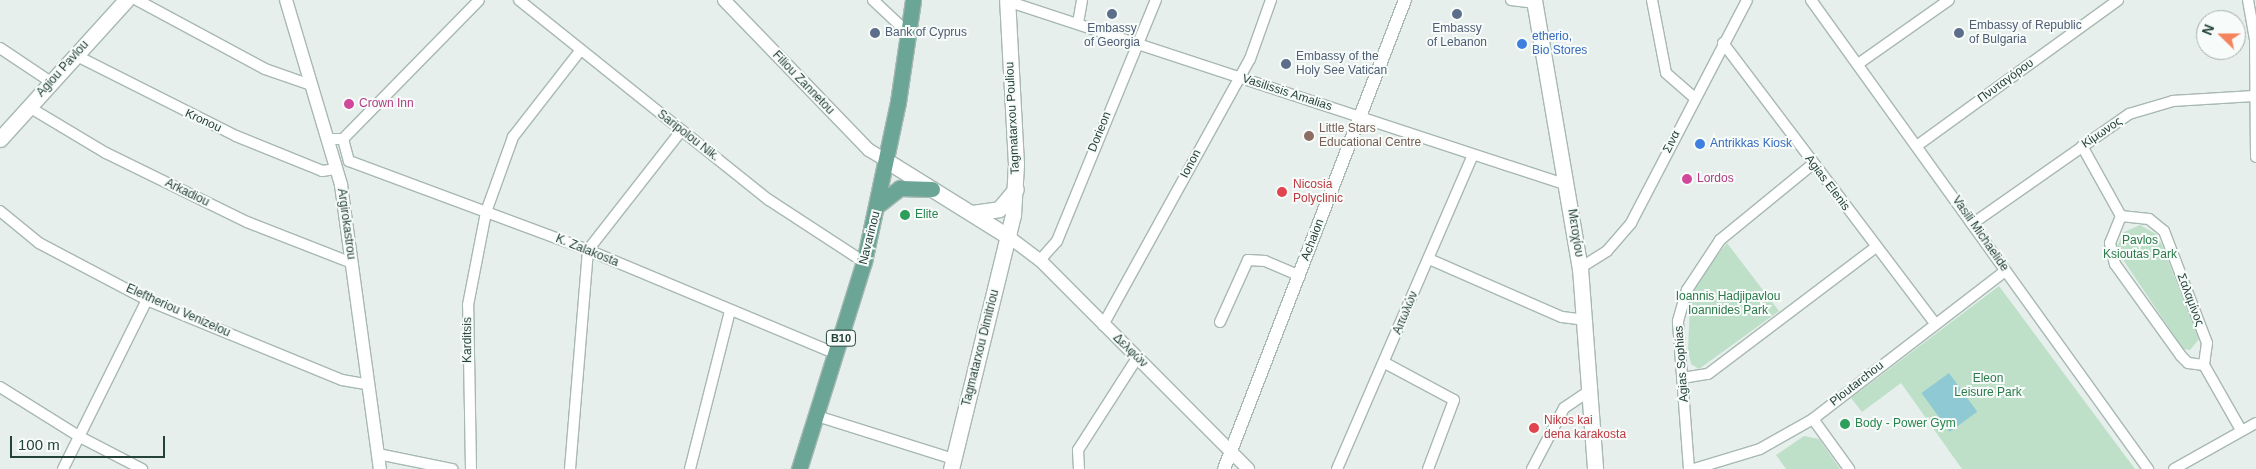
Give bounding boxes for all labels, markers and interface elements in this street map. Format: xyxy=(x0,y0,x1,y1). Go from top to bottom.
marker: Embassy of Georgia xyxy=(1106,8,1118,20)
marker: Embassy of Lebanon xyxy=(1451,8,1463,20)
north arrow xyxy=(2196,10,2246,60)
place label: Embassy of Republic of Bulgaria xyxy=(1969,19,2082,47)
place label: Embassy of Georgia xyxy=(1084,22,1140,50)
place label: Embassy of Lebanon xyxy=(1427,22,1487,50)
text: N xyxy=(2199,22,2217,37)
place label: Bank of Cyprus xyxy=(885,26,967,40)
marker: Bank of Cyprus xyxy=(869,27,881,39)
marker: Embassy of Republic of Bulgaria xyxy=(1953,27,1965,39)
place label: etherio, Bio Stores xyxy=(1532,30,1587,58)
street label: Agiou Pavlou xyxy=(34,38,92,100)
marker: etherio, Bio Stores xyxy=(1516,38,1528,50)
street label: Filiou Zannetou xyxy=(769,48,837,118)
place label: Embassy of the Holy See Vatican xyxy=(1296,50,1387,78)
street label: Πνυταγόρου xyxy=(1975,56,2037,106)
marker: Embassy of the Holy See Vatican xyxy=(1280,58,1292,70)
street label: Tagmatarxou Pouliou xyxy=(1003,61,1023,175)
street label: Vasilissis Amalias xyxy=(1240,72,1334,114)
place label: Crown Inn xyxy=(359,97,414,111)
marker: Crown Inn xyxy=(343,98,355,110)
street label: Kronou xyxy=(182,106,224,136)
street label: Saripolou Nik. xyxy=(654,107,722,165)
street label: Dorieon xyxy=(1085,110,1115,154)
street label: Κίμωνος xyxy=(2079,114,2125,152)
place label: Little Stars Educational Centre xyxy=(1319,122,1421,150)
street label: Σινα xyxy=(1660,128,1684,156)
marker: Little Stars Educational Centre xyxy=(1303,130,1315,142)
place label: Antrikkas Kiosk xyxy=(1710,137,1792,151)
marker: Antrikkas Kiosk xyxy=(1694,138,1706,150)
street label: Ionon xyxy=(1178,147,1204,181)
street label: Agias Elenis xyxy=(1801,152,1853,214)
place label: Lordos xyxy=(1697,172,1734,186)
marker: Lordos xyxy=(1681,173,1693,185)
street label: Arkadiou xyxy=(163,176,211,210)
place label: Nicosia Polyclinic xyxy=(1293,178,1343,206)
marker: Nicosia Polyclinic xyxy=(1275,185,1289,199)
street label: Argirokastrou xyxy=(334,188,358,260)
street label: Vasili Michaelide xyxy=(1949,194,2011,274)
place label: Elite xyxy=(915,208,938,222)
street label: Μετοχίου xyxy=(1564,208,1586,258)
marker: Elite xyxy=(899,209,911,221)
street label: Navarinou xyxy=(856,210,884,266)
street label: Achaion xyxy=(1299,217,1327,263)
street label: K. Zalakosta xyxy=(553,232,621,270)
park label: Pavlos Ksioutas Park xyxy=(2103,234,2177,262)
street label: Σαλαμίνος xyxy=(2173,272,2207,328)
street label: Eleftheriou Venizelou xyxy=(124,281,232,341)
street label: Tagmatarxou Dimitriou xyxy=(959,288,1003,408)
street label: Αιτωλών xyxy=(1390,289,1422,337)
park label: Ioannis Hadjipavlou Ioannides Park xyxy=(1676,290,1780,318)
street label: Karditsis xyxy=(461,317,475,363)
street label: Agias Sophias xyxy=(1672,325,1692,403)
road number: B10 xyxy=(825,329,857,346)
street label: Δελφών xyxy=(1110,331,1150,371)
street label: Ploutarchou xyxy=(1827,359,1887,409)
park label: Eleon Leisure Park xyxy=(1954,372,2022,400)
place label: Nikos kai dena karakosta xyxy=(1544,414,1626,442)
place label: Body - Power Gym xyxy=(1855,417,1956,431)
marker: Body - Power Gym xyxy=(1839,418,1851,430)
marker: Nikos kai dena karakosta xyxy=(1528,422,1540,434)
scale bar xyxy=(12,426,168,458)
text: 100 m xyxy=(18,436,60,453)

